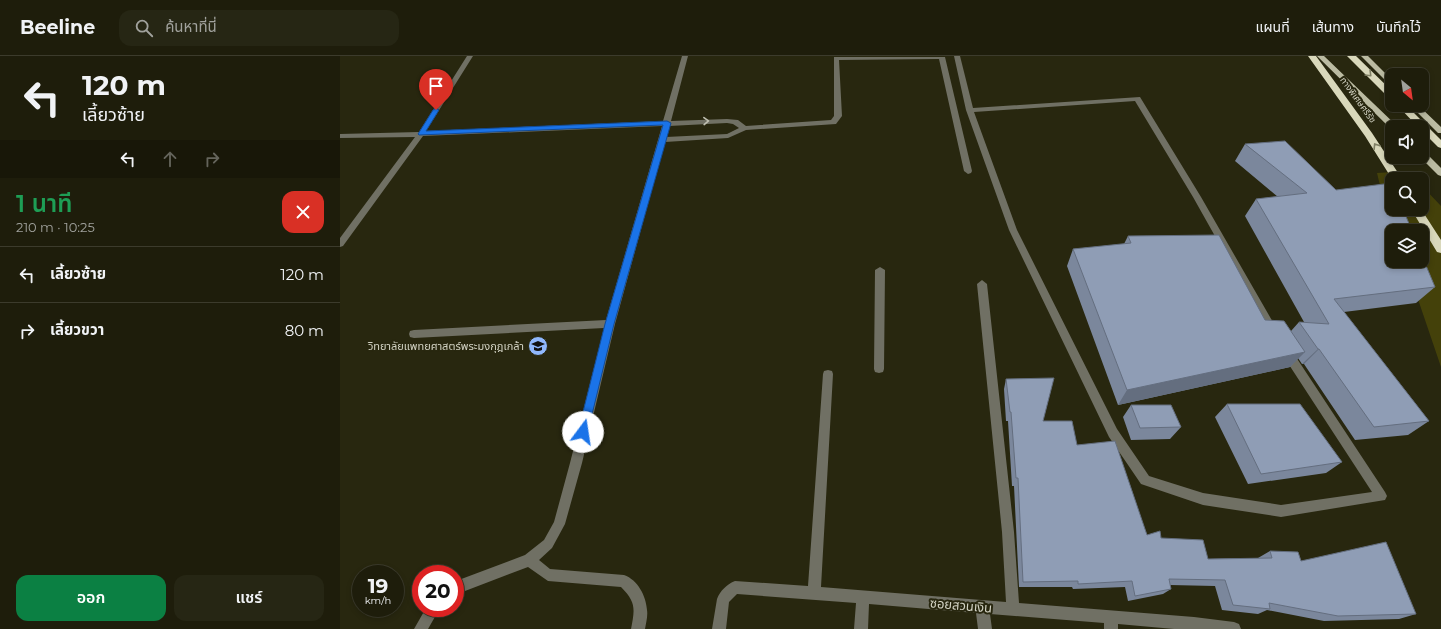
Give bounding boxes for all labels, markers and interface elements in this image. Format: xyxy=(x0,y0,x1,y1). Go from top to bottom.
search box xyxy=(119,10,399,46)
text: Beeline xyxy=(20,16,95,39)
icon: search xyxy=(133,17,155,39)
text: ค้นหาที่นี่ xyxy=(165,17,217,36)
text: แผนที่ xyxy=(1256,18,1290,36)
text: เส้นทาง xyxy=(1312,18,1354,36)
text: บันทึกไว้ xyxy=(1376,18,1421,36)
text: 120 m xyxy=(82,68,166,102)
north arrow xyxy=(1385,68,1429,112)
map controls xyxy=(1385,68,1429,268)
pin xyxy=(419,69,453,110)
one-way arrow xyxy=(1364,69,1372,77)
icon: left xyxy=(16,72,68,124)
icon: arrive xyxy=(425,75,447,97)
street label: ทางพิเศษศรีรัช xyxy=(1338,75,1379,125)
text: เลี้ยวซ้าย xyxy=(82,104,145,126)
one-way arrow xyxy=(703,117,709,126)
button: sound xyxy=(1385,120,1429,164)
one-way arrow xyxy=(1374,143,1381,150)
icon: left xyxy=(117,148,139,170)
icon: ahead xyxy=(159,148,181,170)
icon: right xyxy=(201,148,223,170)
button: search xyxy=(1385,172,1429,216)
text: 1 นาที xyxy=(16,189,72,218)
button: close xyxy=(282,191,324,233)
text: 210 m · 10:25 xyxy=(16,219,95,235)
button: layers xyxy=(1385,224,1429,268)
icon: left xyxy=(16,264,38,286)
text: เลี้ยวซ้าย xyxy=(50,264,106,283)
text: 120 m xyxy=(280,265,324,284)
icon: right xyxy=(16,320,38,342)
text: เลี้ยวขวา xyxy=(50,320,104,339)
text: 80 m xyxy=(285,321,324,340)
school or university icon: วิทยาลัยแพทยศาสตร์พระมงกุฎเกล้า xyxy=(527,335,549,357)
place label: วิทยาลัยแพทยศาสตร์พระมงกุฎเกล้า xyxy=(367,339,524,353)
position arrow xyxy=(562,411,604,453)
speed limit sign: 20 xyxy=(412,565,464,617)
text: 19 xyxy=(368,574,388,598)
button: ออก xyxy=(16,575,166,621)
button: แชร์ xyxy=(174,575,324,621)
text: km/h xyxy=(365,594,391,607)
street label: ซอยสวนเงิน xyxy=(929,594,993,616)

